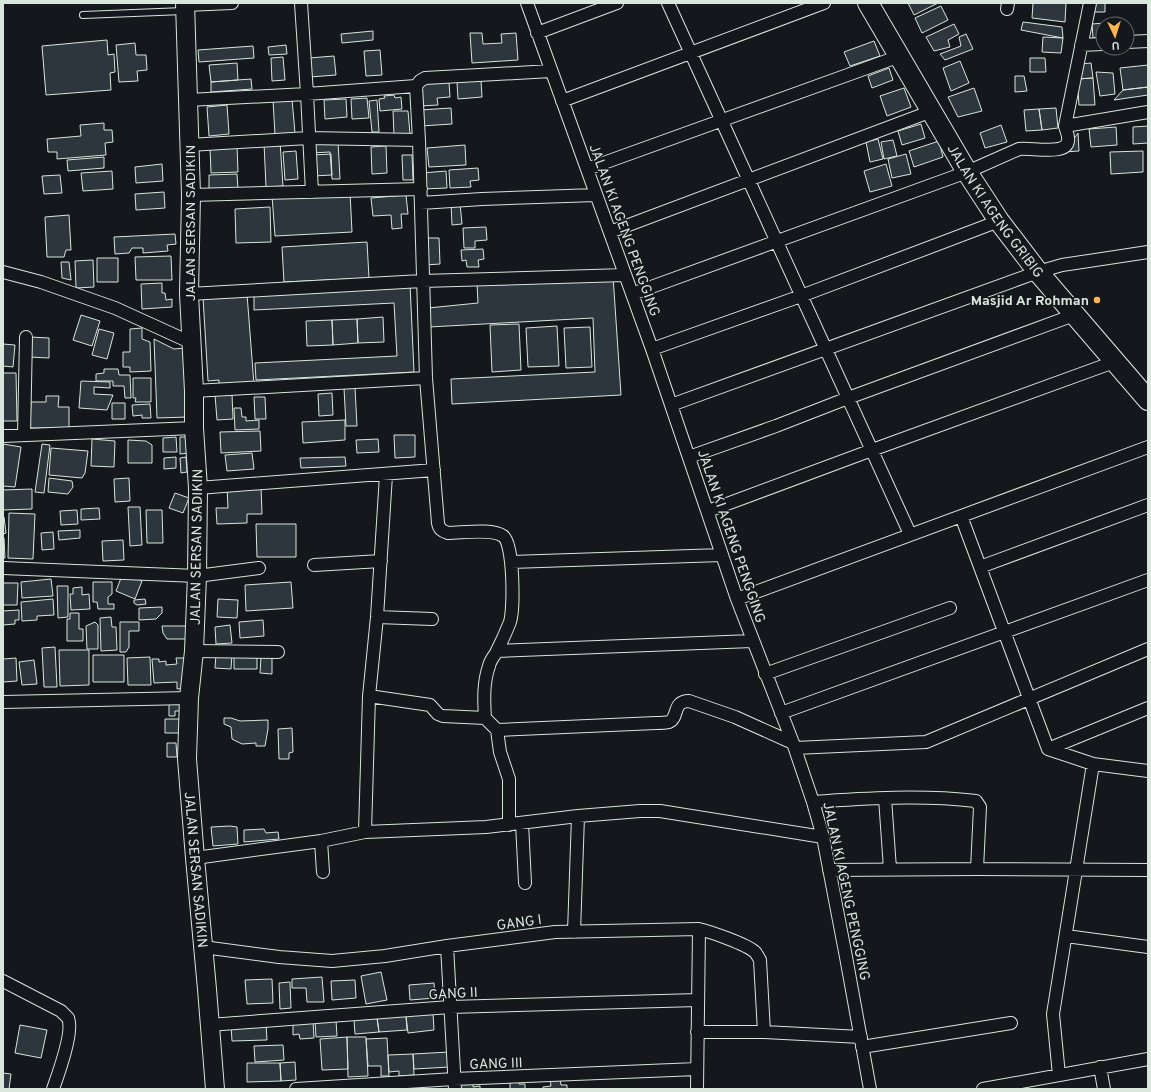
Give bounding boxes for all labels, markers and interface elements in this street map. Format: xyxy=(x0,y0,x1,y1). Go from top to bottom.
north arrow xyxy=(1095,16,1135,56)
text: U xyxy=(1111,38,1120,52)
street label: JALAN KI AGENG PENGGING xyxy=(584,142,663,319)
street label: JALAN KI AGENG GRIBIG xyxy=(943,142,1046,282)
street label: JALAN SERSAN SADIKIN xyxy=(183,145,200,301)
place label: Masjid Ar Rohman xyxy=(971,293,1089,310)
marker: Masjid Ar Rohman xyxy=(1092,295,1102,305)
street label: JALAN KI AGENG PENGGING xyxy=(693,448,768,625)
street label: JALAN SERSAN SADIKIN xyxy=(188,469,207,625)
street label: JALAN SERSAN SADIKIN xyxy=(180,791,210,949)
street label: JALAN KI AGENG PENGGING xyxy=(818,800,873,982)
street label: GANG I xyxy=(496,912,543,935)
street label: GANG II xyxy=(428,985,478,1004)
street label: GANG III xyxy=(469,1055,523,1074)

